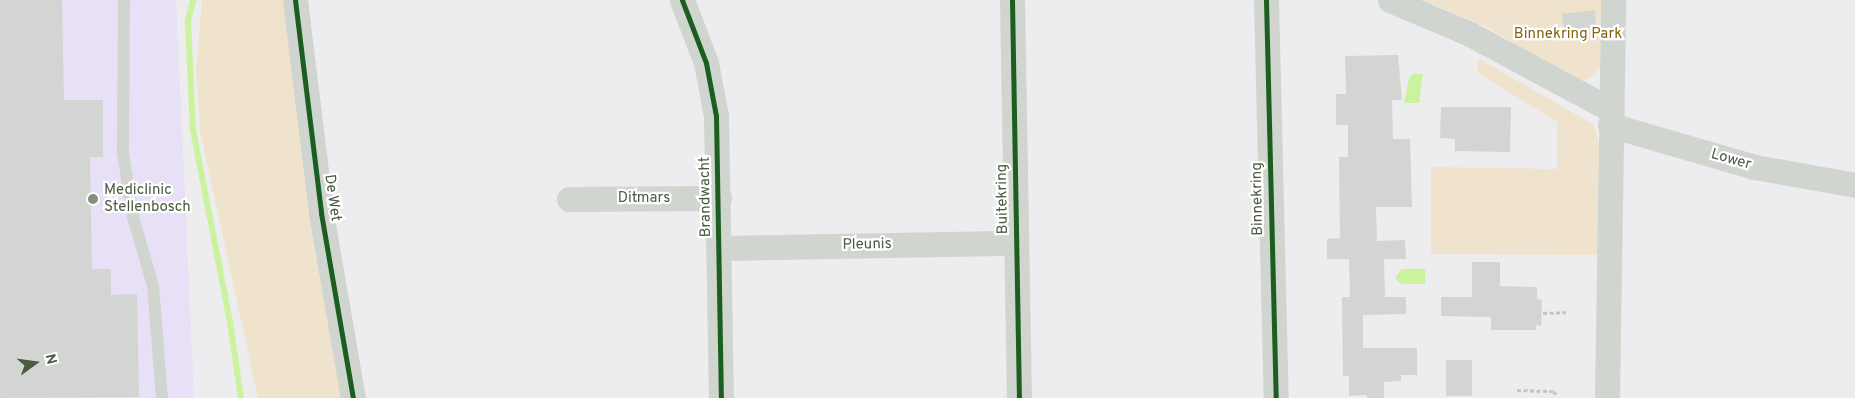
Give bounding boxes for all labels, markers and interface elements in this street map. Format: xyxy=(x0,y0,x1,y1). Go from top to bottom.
park label: Binnekring Park xyxy=(1514,26,1622,44)
street label: Lower xyxy=(1709,146,1753,174)
street label: Brandwacht xyxy=(696,157,716,237)
street label: Binnekring xyxy=(1248,162,1268,236)
street label: Buitekring xyxy=(993,164,1013,234)
street label: De Wet xyxy=(320,173,344,223)
place label: Mediclinic Stellenbosch xyxy=(104,181,191,216)
street label: Ditmars xyxy=(618,190,670,208)
marker: Mediclinic Stellenbosch xyxy=(86,192,100,206)
street label: Pleunis xyxy=(842,236,892,254)
north arrow xyxy=(10,338,60,388)
text: N xyxy=(41,352,60,366)

